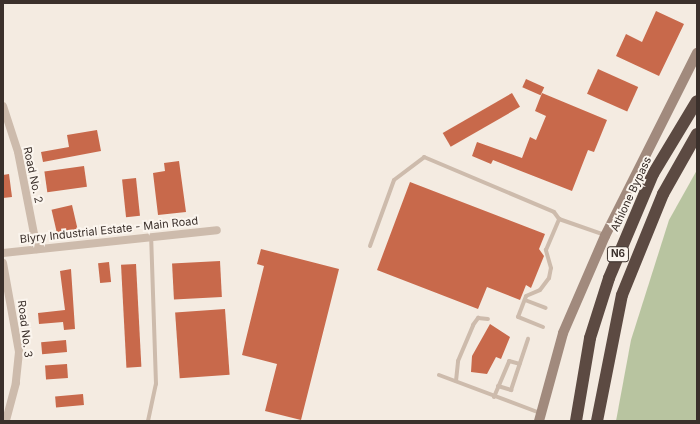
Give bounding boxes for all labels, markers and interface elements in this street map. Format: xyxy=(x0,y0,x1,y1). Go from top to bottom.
street label: Road No. 2 xyxy=(21,146,45,204)
street label: Athlone Bypass xyxy=(608,155,654,233)
street label: Blyry Industrial Estate - Main Road xyxy=(19,214,199,246)
road number: N6 xyxy=(606,246,630,262)
street label: Road No. 3 xyxy=(15,300,35,358)

